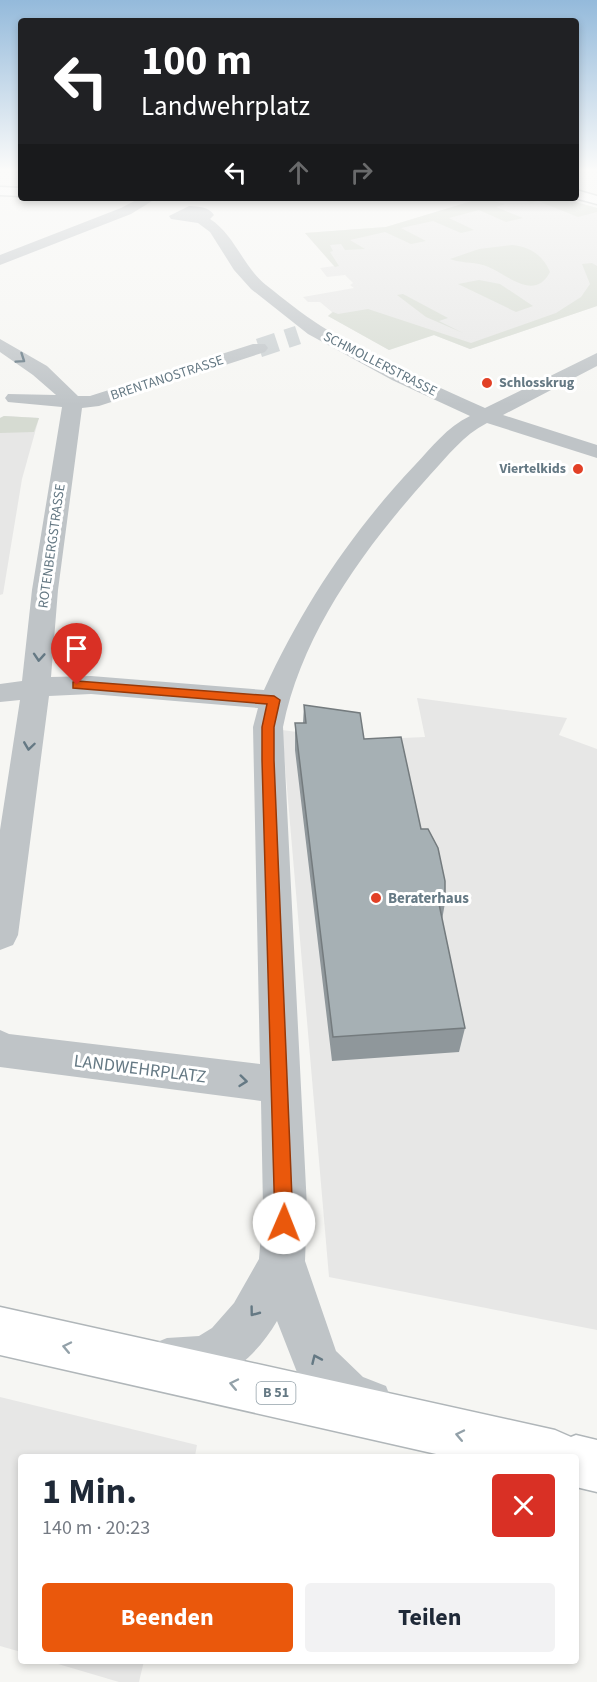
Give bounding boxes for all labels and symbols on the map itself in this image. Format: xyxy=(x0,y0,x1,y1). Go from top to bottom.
street label: SCHMOLLERSTRASSE xyxy=(320,327,440,401)
street label: BRENTANOSTRASSE xyxy=(108,350,226,406)
one-way arrow xyxy=(14,352,25,363)
place label: Schlosskrug xyxy=(499,373,575,393)
marker: Schlosskrug xyxy=(480,376,494,390)
place label: Viertelkids xyxy=(498,459,566,479)
marker: Viertelkids xyxy=(571,462,585,476)
street label: ROTENBERGSTRASSE xyxy=(33,482,71,610)
pin xyxy=(51,623,102,685)
one-way arrow xyxy=(33,653,46,662)
one-way arrow xyxy=(24,742,36,751)
place label: Beraterhaus xyxy=(388,888,469,909)
marker: Beraterhaus xyxy=(369,891,383,905)
street label: LANDWEHRPLATZ xyxy=(73,1048,207,1090)
one-way arrow xyxy=(238,1074,247,1087)
position arrow xyxy=(252,1191,316,1255)
one-way arrow xyxy=(251,1305,262,1316)
one-way arrow xyxy=(63,1342,73,1355)
one-way arrow xyxy=(311,1354,323,1365)
one-way arrow xyxy=(229,1378,239,1391)
road number: B 51 xyxy=(256,1382,296,1404)
one-way arrow xyxy=(455,1429,465,1442)

